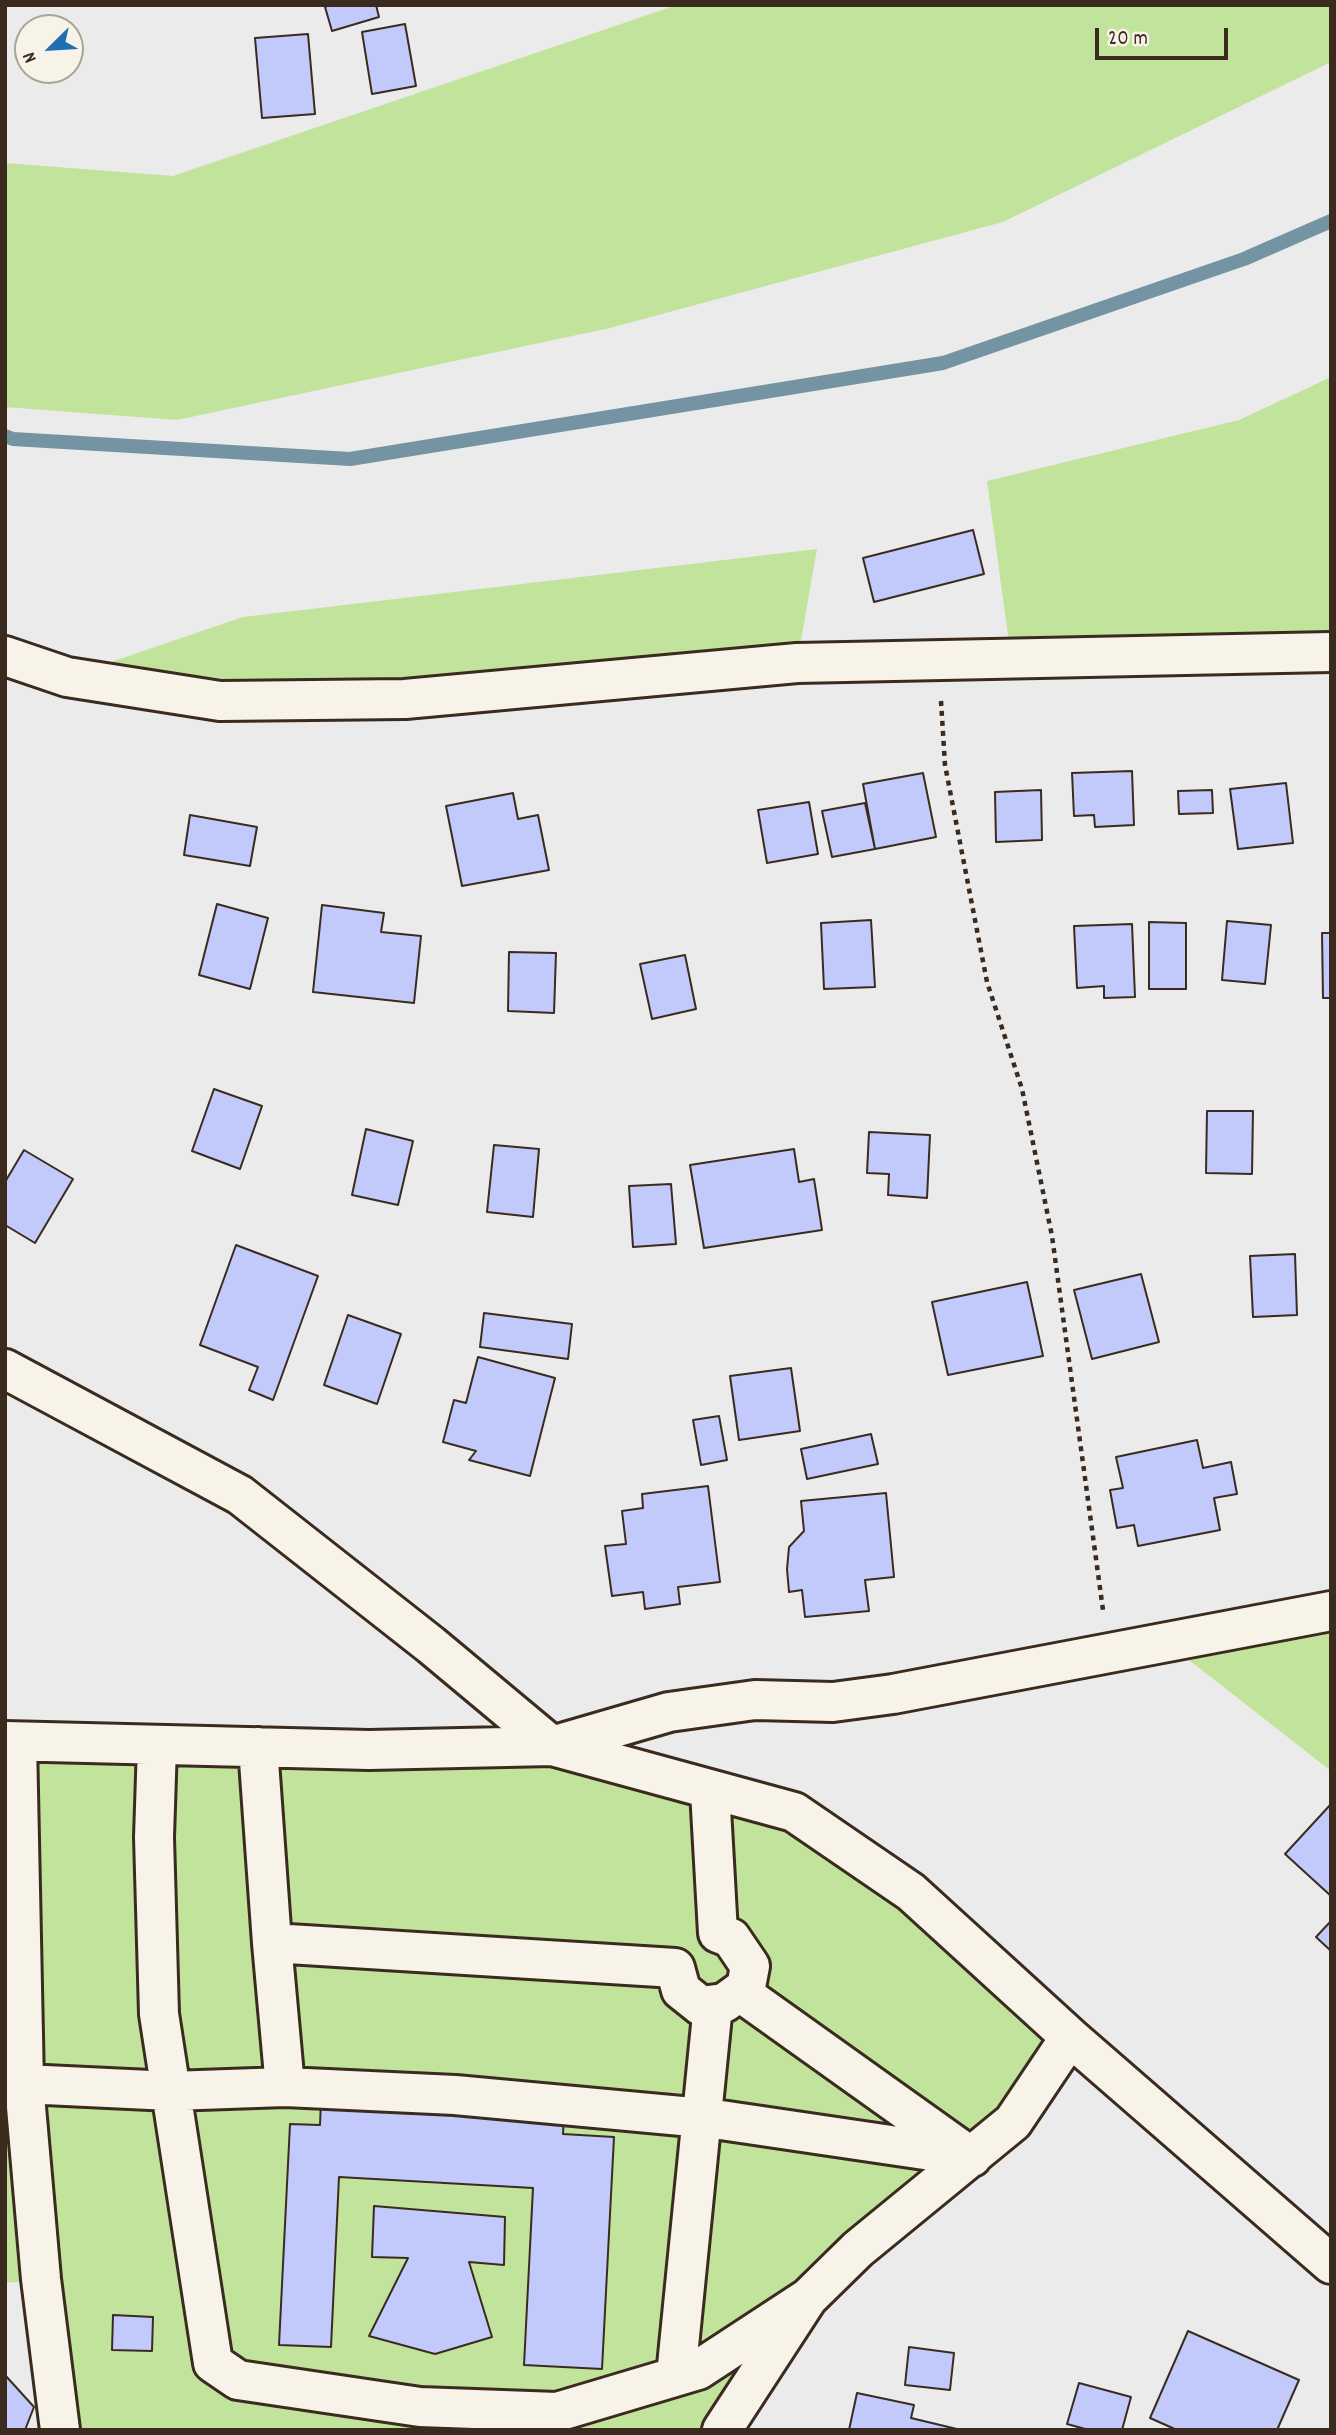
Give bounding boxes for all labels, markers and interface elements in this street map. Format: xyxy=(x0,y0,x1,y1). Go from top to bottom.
north arrow xyxy=(14,14,84,84)
scale bar xyxy=(1098,14,1231,58)
text: 20 m xyxy=(1108,25,1148,55)
text: N xyxy=(17,47,45,67)

